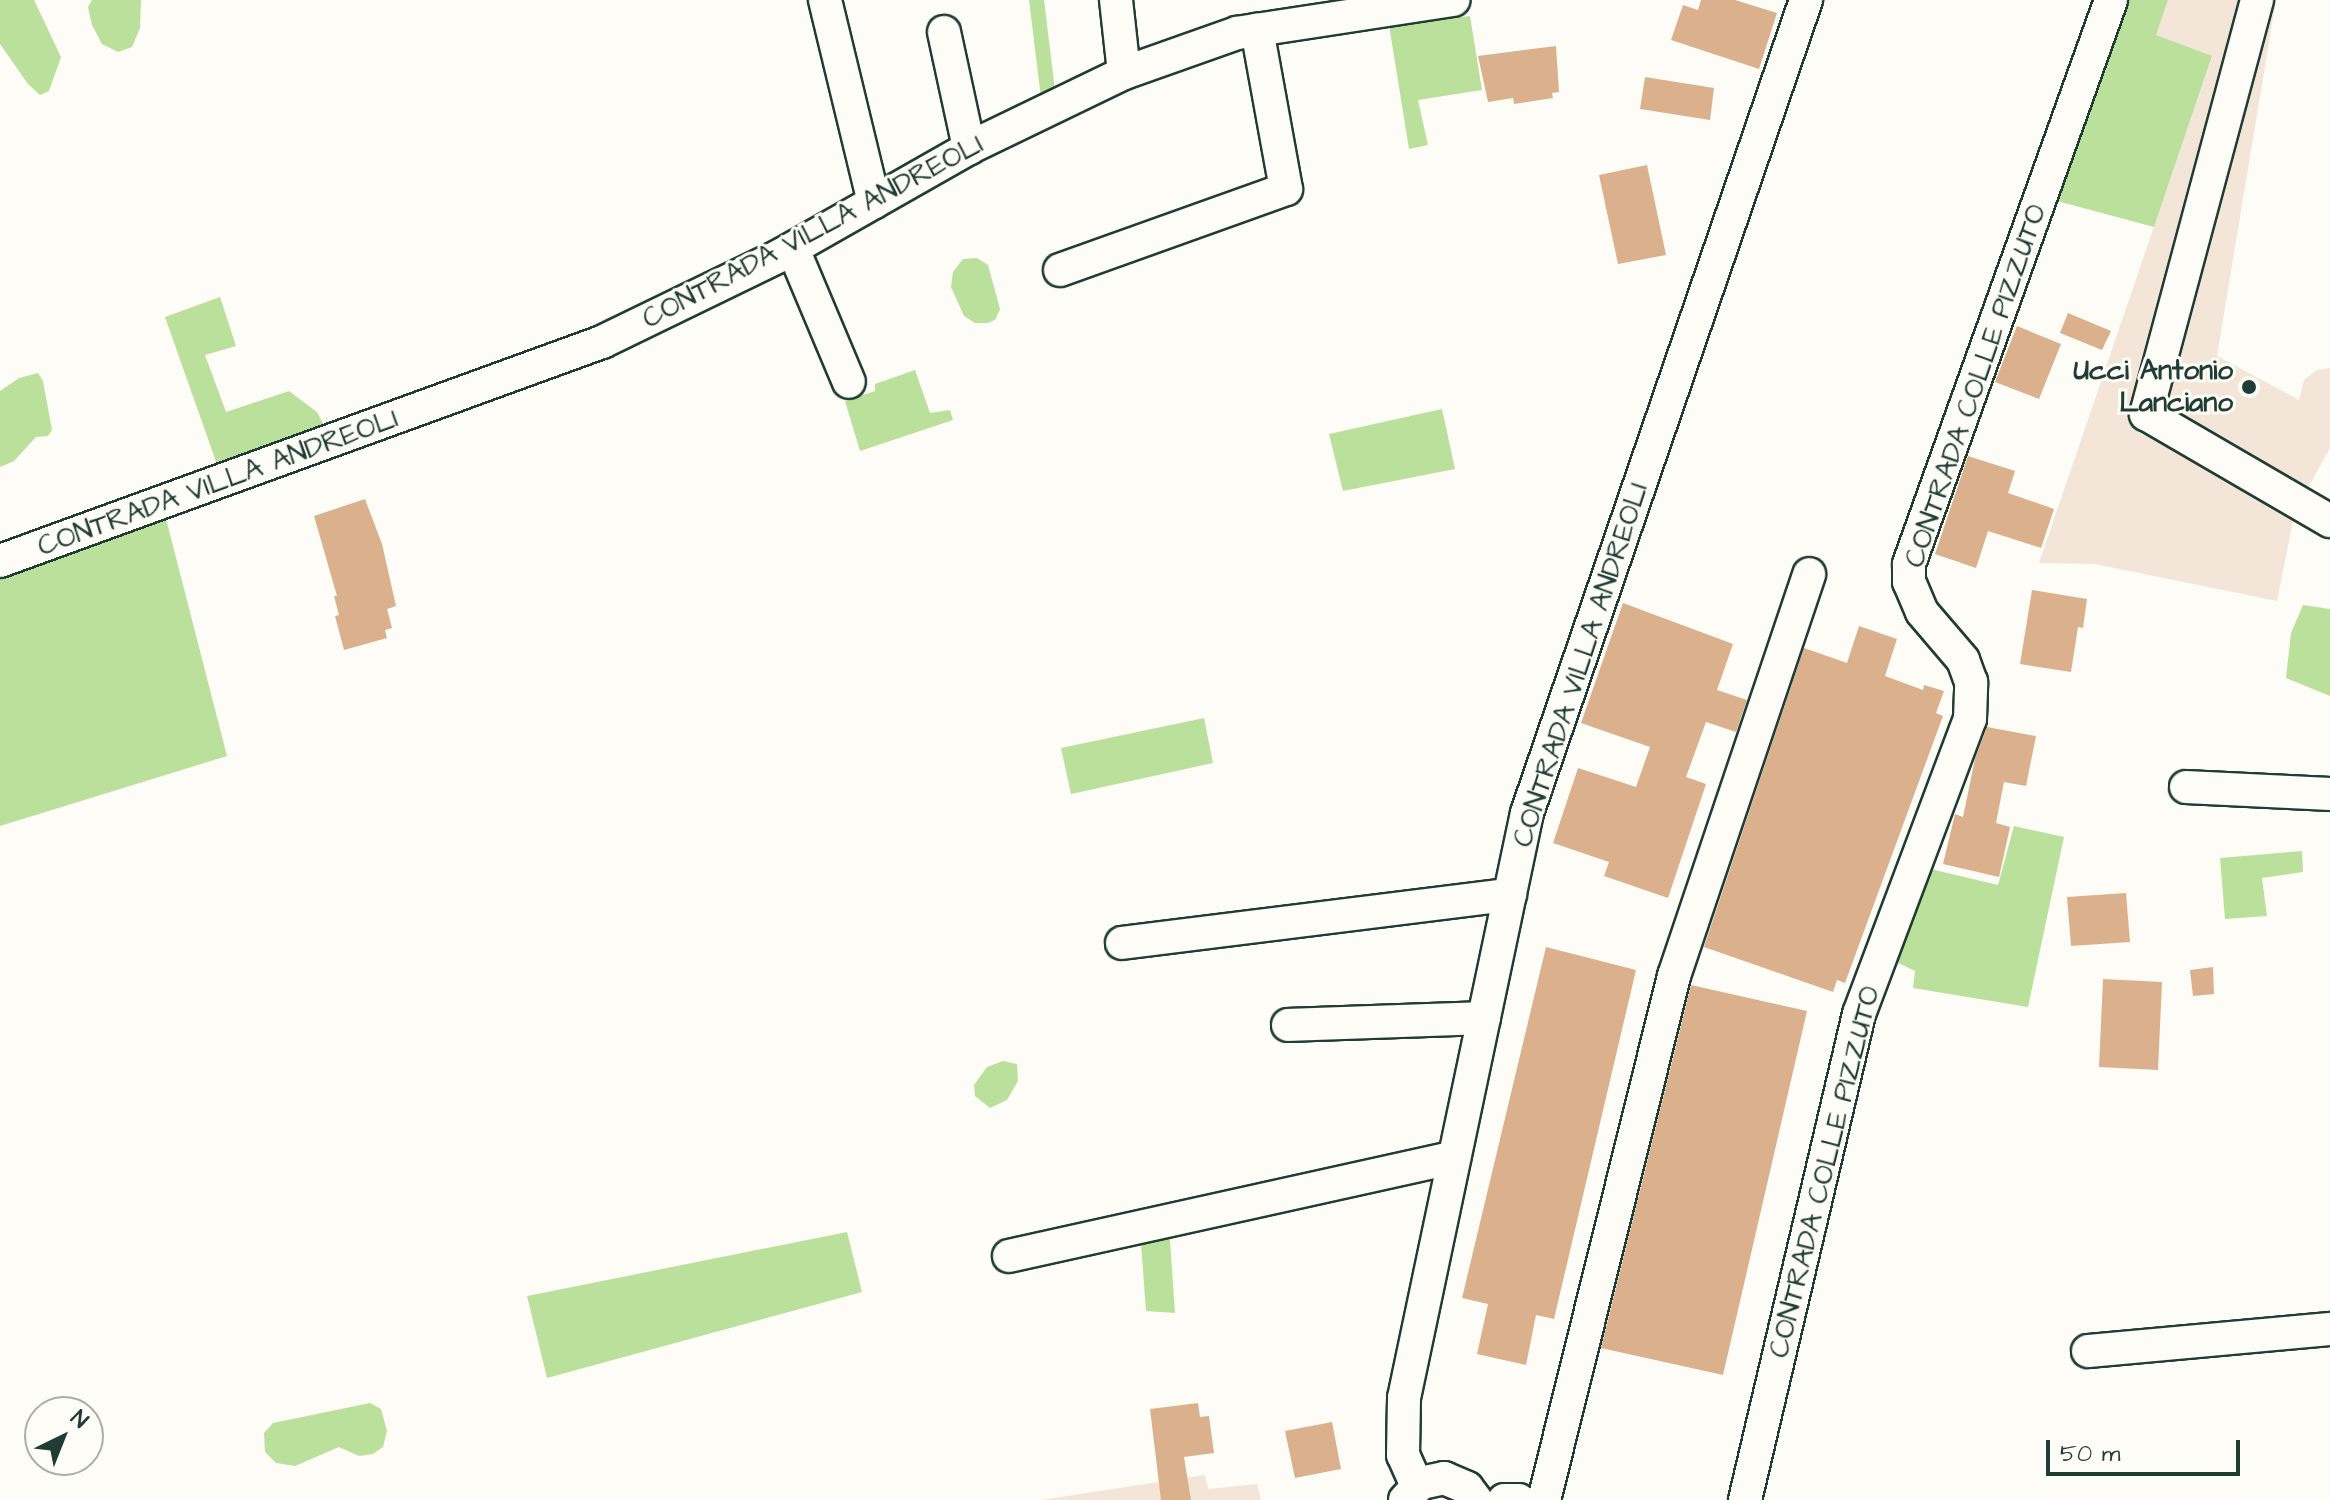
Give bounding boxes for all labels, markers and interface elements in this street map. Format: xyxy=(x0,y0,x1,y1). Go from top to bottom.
street label: CONTRADA VILLA ANDREOLI xyxy=(637,128,989,336)
street label: CONTRADA COLLE PIZZUTO xyxy=(1898,200,2054,572)
place label: Ucci Antonio Lanciano xyxy=(2073,354,2233,420)
marker: Ucci Antonio Lanciano xyxy=(2240,378,2258,396)
street label: CONTRADA VILLA ANDREOLI xyxy=(33,402,403,564)
street label: CONTRADA VILLA ANDREOLI xyxy=(1506,479,1656,851)
street label: CONTRADA COLLE PIZZUTO xyxy=(1763,983,1887,1361)
north arrow xyxy=(24,1396,104,1476)
text: N xyxy=(64,1403,95,1436)
scale bar xyxy=(2050,1424,2244,1474)
text: 50 m xyxy=(2060,1437,2120,1471)

